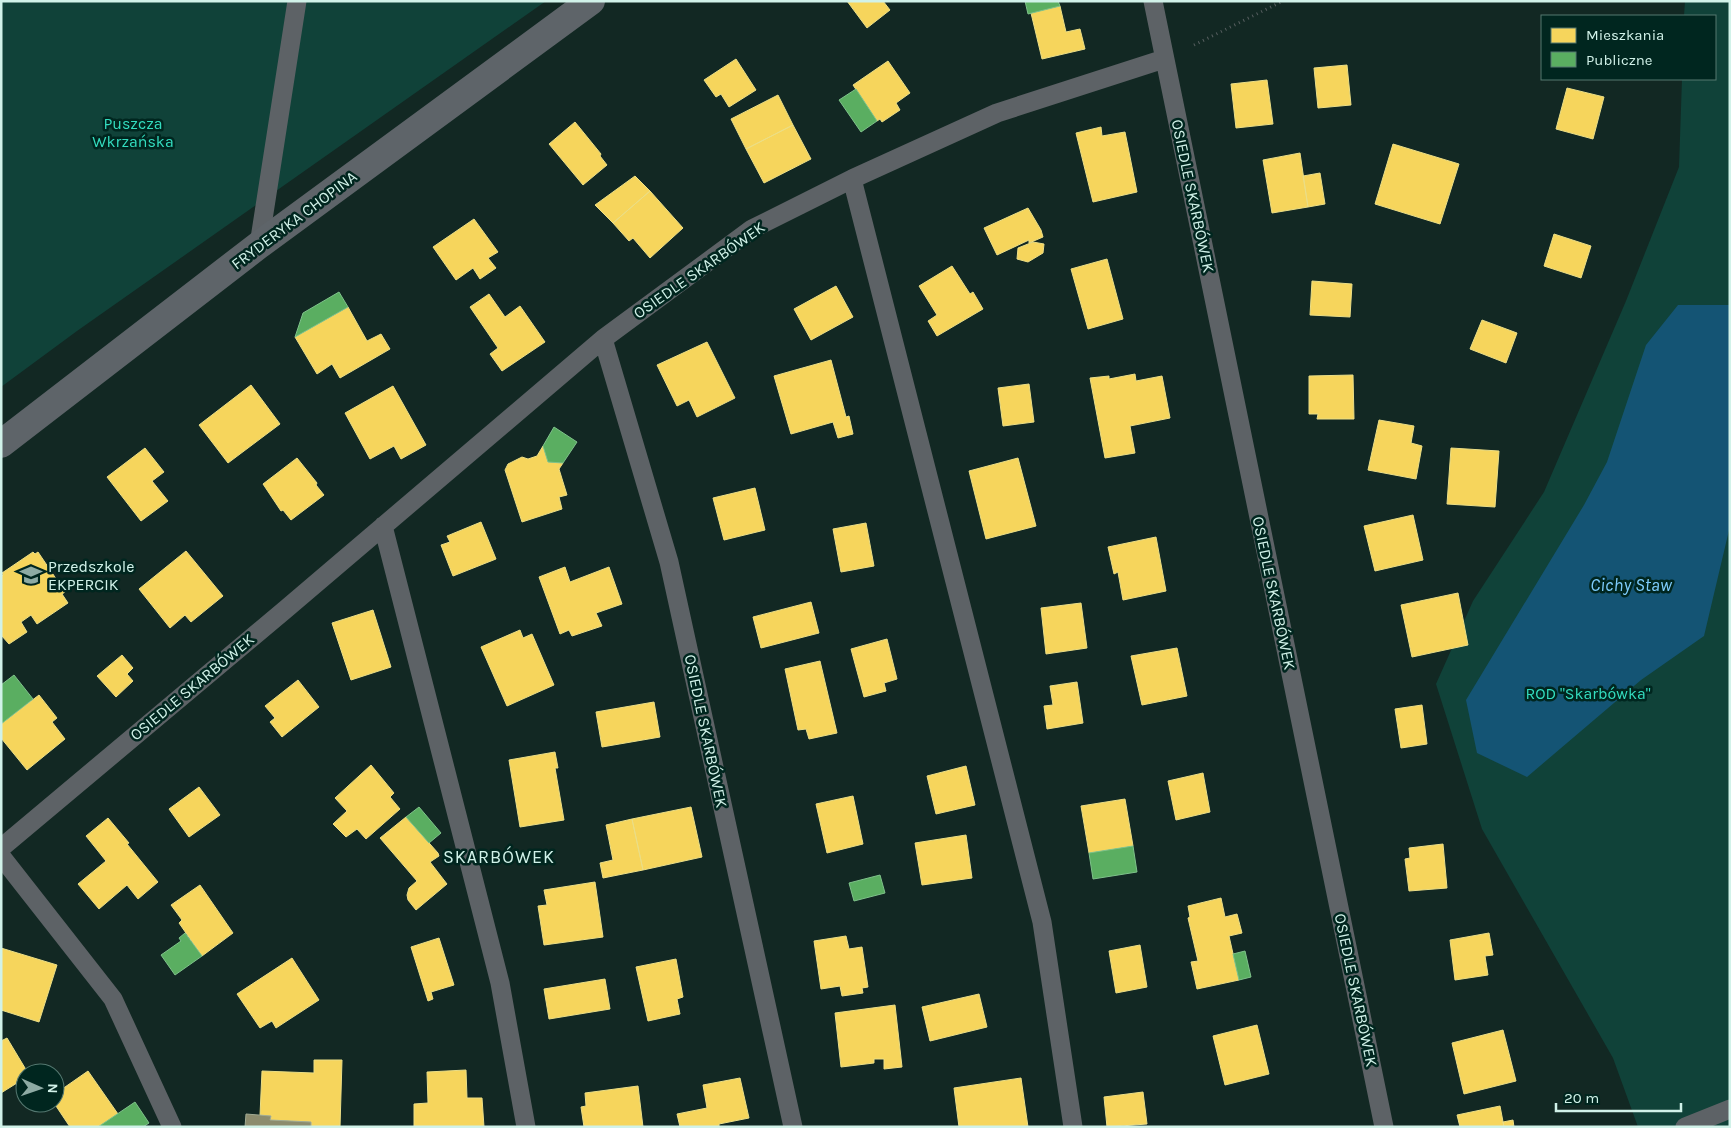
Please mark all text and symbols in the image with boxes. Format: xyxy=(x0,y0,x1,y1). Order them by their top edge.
legend xyxy=(1541,15,1716,80)
text: Mieszkania xyxy=(1586,26,1664,44)
text: Publiczne xyxy=(1586,51,1653,69)
park label: Puszcza Wkrzańska xyxy=(92,114,174,151)
street label: OSIEDLE SKARBÓWEK xyxy=(1167,118,1219,275)
street label: FRYDERYKA CHOPINA xyxy=(228,167,360,273)
street label: OSIEDLE SKARBÓWEK xyxy=(630,217,769,323)
street label: OSIEDLE SKARBÓWEK xyxy=(1248,515,1300,672)
place label: Przedszkole EKPERCIK xyxy=(48,557,134,594)
school or university icon: Przedszkole EKPERCIK xyxy=(18,562,44,588)
water label: Cichy Staw xyxy=(1590,574,1673,596)
street label: OSIEDLE SKARBÓWEK xyxy=(126,629,258,744)
street label: OSIEDLE SKARBÓWEK xyxy=(680,653,732,810)
park label: ROD "Skarbówka" xyxy=(1525,684,1651,703)
district label: SKARBÓWEK xyxy=(443,845,555,868)
street label: OSIEDLE SKARBÓWEK xyxy=(1330,912,1382,1069)
north arrow xyxy=(15,1063,65,1113)
scale bar xyxy=(1556,1080,1681,1112)
text: N xyxy=(44,1083,61,1094)
text: 20 m xyxy=(1564,1089,1599,1107)

